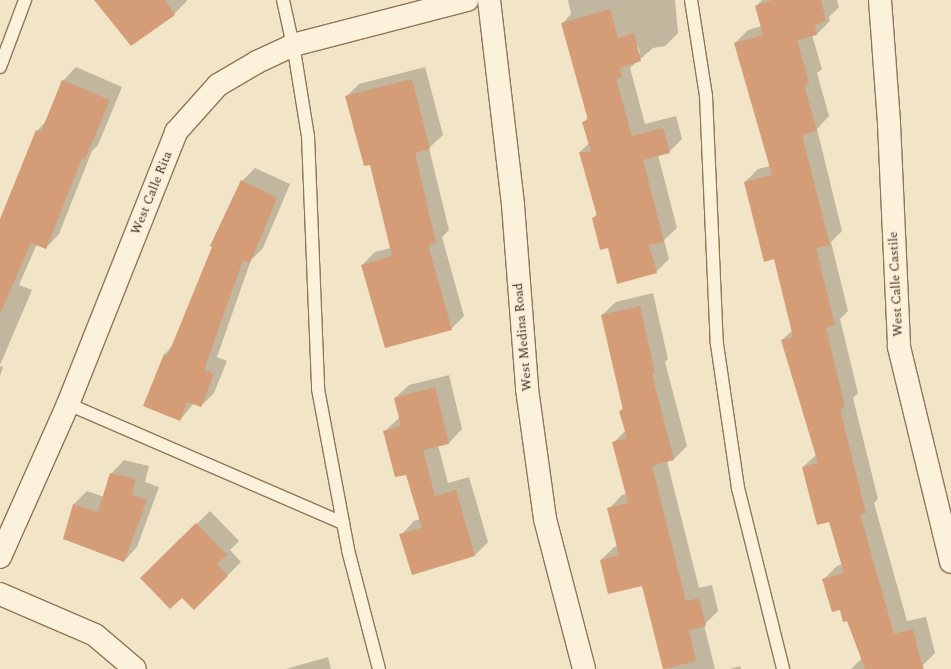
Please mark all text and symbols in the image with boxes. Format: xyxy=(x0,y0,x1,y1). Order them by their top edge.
street label: West Calle Rita xyxy=(128,149,176,237)
street label: West Calle Castile xyxy=(885,231,907,337)
street label: West Medina Road xyxy=(510,282,536,392)

